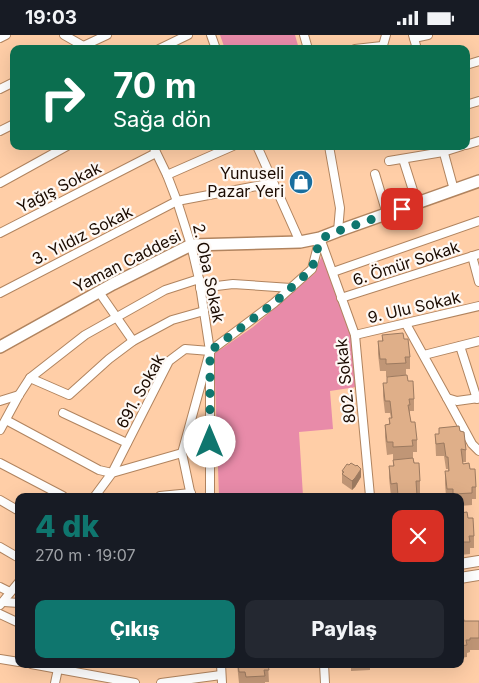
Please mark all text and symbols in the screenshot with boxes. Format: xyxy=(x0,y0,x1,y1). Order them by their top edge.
text: 19:03 xyxy=(25,6,77,29)
text: 70 m xyxy=(113,64,197,106)
icon: right xyxy=(30,65,95,130)
text: Sağa dön xyxy=(113,106,211,132)
street label: Yağış Sokak xyxy=(14,157,105,217)
place label: Yunuseli Pazar Yeri xyxy=(207,163,284,201)
shop icon: Yunuseli Pazar Yeri xyxy=(288,169,314,195)
pin xyxy=(381,188,423,230)
icon: arrive xyxy=(388,195,416,223)
street label: 3. Yıldız Sokak xyxy=(28,201,136,269)
street label: 2. Oba Sokak xyxy=(189,222,229,325)
street label: Yaman Caddesi xyxy=(70,225,184,297)
street label: 6. Ömür Sokak xyxy=(350,236,462,290)
street label: 9. Ulu Sokak xyxy=(366,287,463,327)
street label: 802. Sokak xyxy=(331,337,359,424)
street label: 691. Sokak xyxy=(111,350,169,432)
position arrow xyxy=(183,415,235,467)
text: 4 dk xyxy=(35,508,99,544)
button: close xyxy=(392,510,444,562)
text: 270 m · 19:07 xyxy=(35,545,136,565)
button: Çıkış xyxy=(35,600,235,658)
button: Paylaş xyxy=(245,600,444,658)

